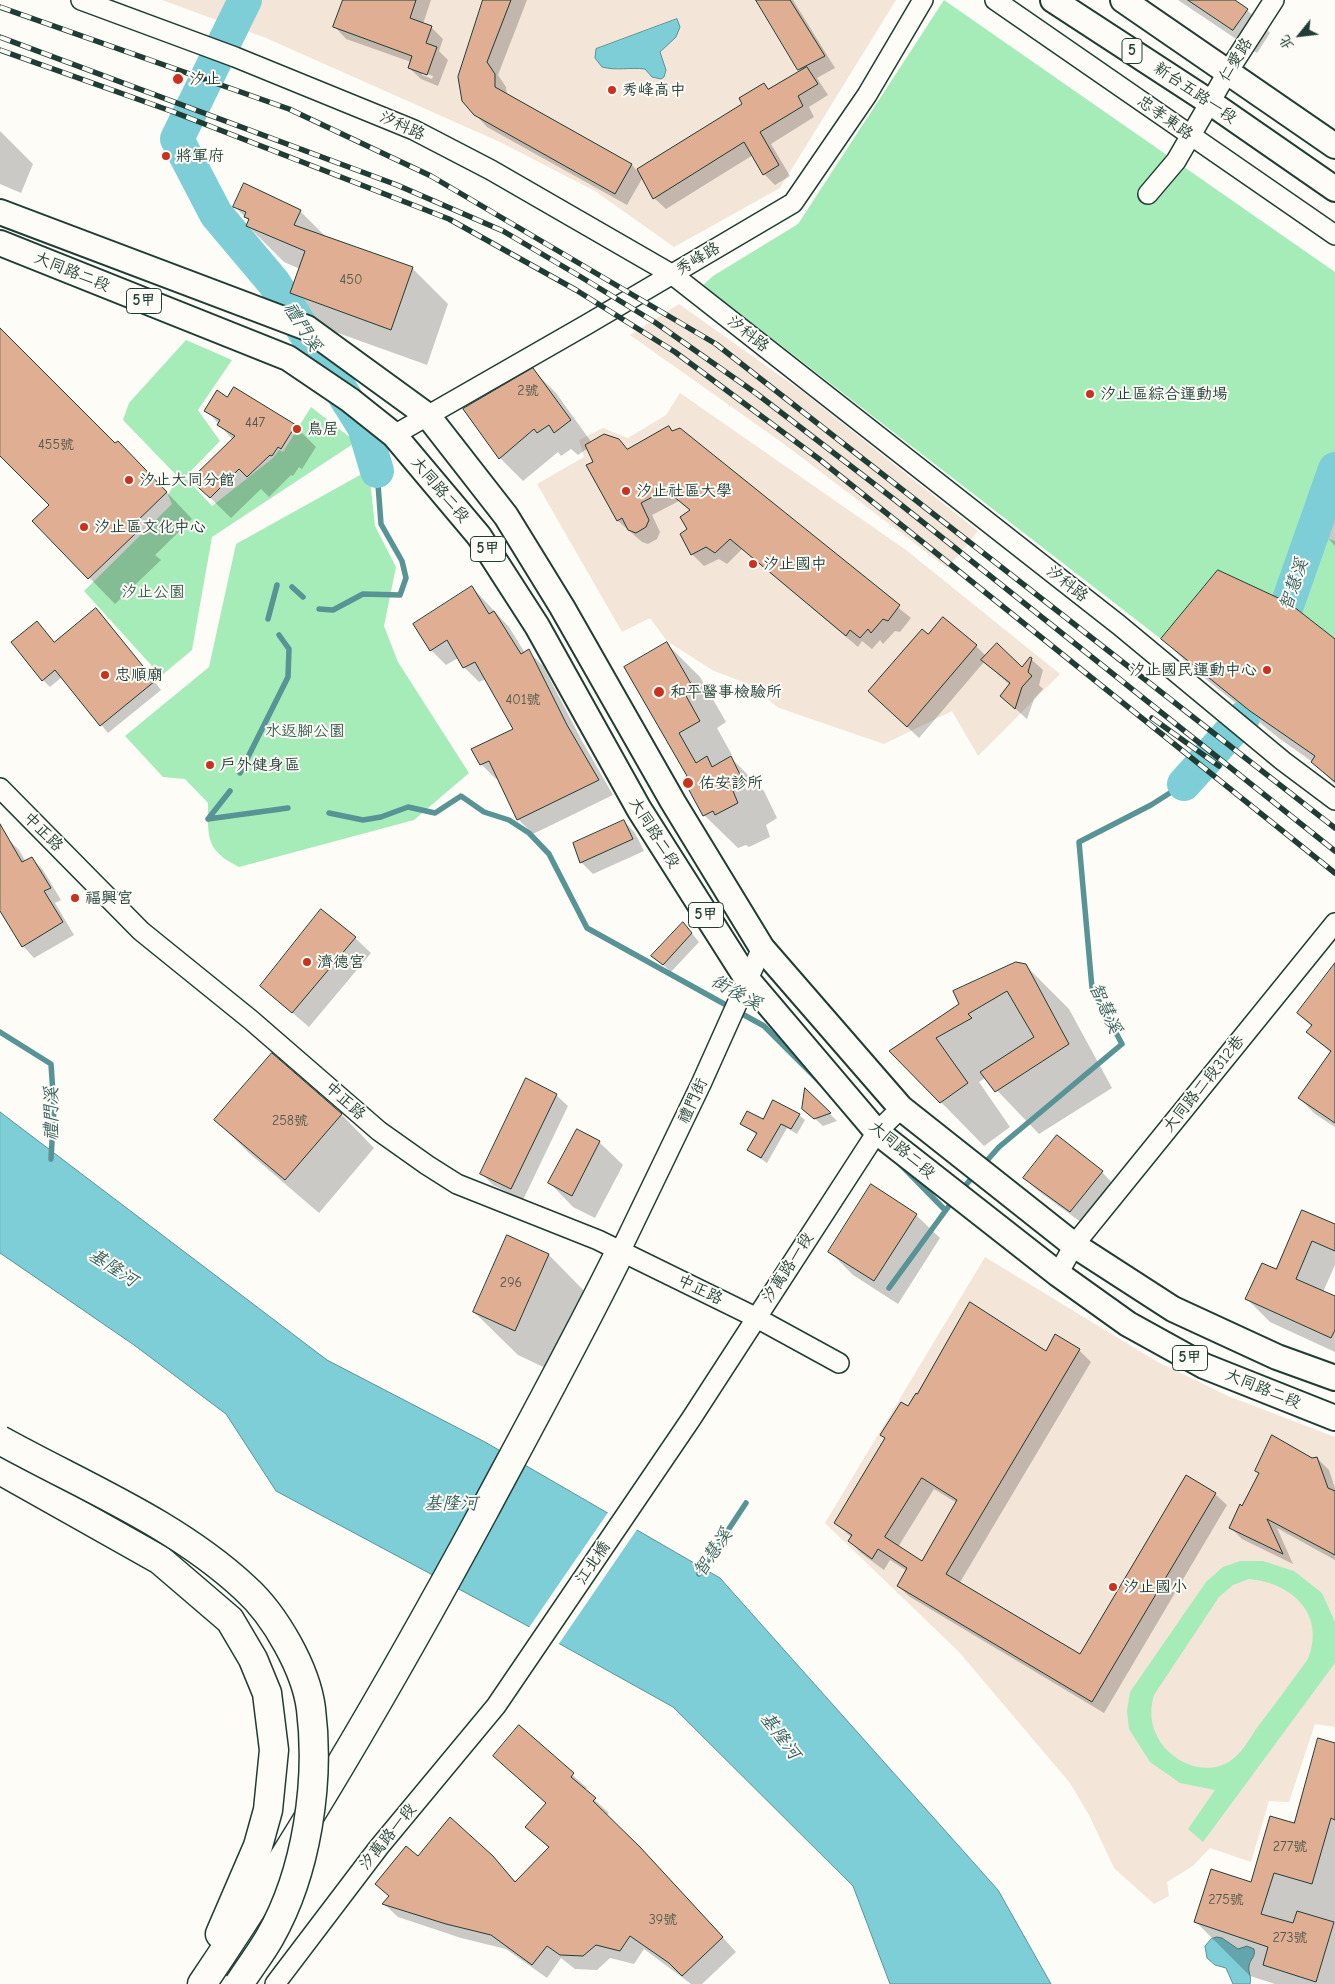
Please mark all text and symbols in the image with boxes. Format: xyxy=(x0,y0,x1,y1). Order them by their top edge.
north arrow xyxy=(1275,10,1325,60)
text: 北 xyxy=(1276,32,1297,53)
street label: 仁愛路 xyxy=(1215,35,1257,85)
road number: 5 xyxy=(1122,38,1142,64)
street label: 新台五路一段 xyxy=(1150,58,1240,128)
place label: 汐止 xyxy=(189,69,221,89)
marker: 汐止 xyxy=(171,72,185,86)
place label: 秀峰高中 xyxy=(622,80,686,100)
marker: 秀峰高中 xyxy=(606,84,618,96)
street label: 忠孝東路 xyxy=(1133,92,1197,144)
street label: 汐科路 xyxy=(376,107,428,145)
place label: 將軍府 xyxy=(176,146,224,166)
marker: 將軍府 xyxy=(160,150,172,162)
street label: 秀峰路 xyxy=(672,238,724,280)
street label: 大同路二段 xyxy=(31,248,113,296)
house number: 450 xyxy=(340,272,362,288)
road number: 5甲 xyxy=(126,288,162,314)
water label: 禮門溪 xyxy=(279,298,325,356)
street label: 汐科路 xyxy=(723,312,773,356)
house number: 2號 xyxy=(517,383,539,399)
place label: 汐止區綜合運動場 xyxy=(1100,384,1228,404)
marker: 汐止區綜合運動場 xyxy=(1084,388,1096,400)
house number: 447 xyxy=(245,415,265,431)
place label: 鳥居 xyxy=(307,419,339,439)
marker: 鳥居 xyxy=(291,423,303,435)
house number: 455號 xyxy=(38,437,74,453)
street label: 大同路二段 xyxy=(407,453,473,527)
place label: 汐止大同分館 xyxy=(139,470,235,490)
marker: 汐止大同分館 xyxy=(123,474,135,486)
place label: 汐止社區大學 xyxy=(636,481,732,501)
marker: 汐止社區大學 xyxy=(620,485,632,497)
place label: 汐止區文化中心 xyxy=(94,517,206,537)
marker: 汐止區文化中心 xyxy=(78,521,90,533)
road number: 5甲 xyxy=(470,536,506,562)
place label: 汐止國中 xyxy=(763,554,827,574)
water label: 智慧溪 xyxy=(1275,556,1313,614)
marker: 汐止國中 xyxy=(747,558,759,570)
street label: 汐科路 xyxy=(1042,562,1092,606)
park label: 汐止公園 xyxy=(121,582,185,602)
place label: 汐止國民運動中心 xyxy=(1129,660,1257,680)
marker: 汐止國民運動中心 xyxy=(1261,664,1273,676)
place label: 忠順廟 xyxy=(115,665,163,685)
marker: 忠順廟 xyxy=(99,669,111,681)
place label: 和平醫事檢驗所 xyxy=(670,682,782,702)
marker: 和平醫事檢驗所 xyxy=(652,685,666,699)
house number: 401號 xyxy=(506,692,540,708)
park label: 水返腳公園 xyxy=(265,721,345,741)
place label: 戶外健身區 xyxy=(220,755,300,775)
marker: 戶外健身區 xyxy=(204,759,216,771)
place label: 佑安診所 xyxy=(699,773,763,793)
marker: 佑安診所 xyxy=(681,776,695,790)
street label: 大同路二段 xyxy=(625,794,683,872)
street label: 中正路 xyxy=(19,808,67,856)
place label: 福興宮 xyxy=(85,888,133,908)
marker: 福興宮 xyxy=(69,892,81,904)
road number: 5甲 xyxy=(688,902,724,928)
place label: 濟德宮 xyxy=(317,952,365,972)
marker: 濟德宮 xyxy=(301,956,313,968)
water label: 街後溪 xyxy=(707,970,765,1016)
water label: 智慧溪 xyxy=(1084,979,1126,1037)
street label: 大同路二段312巷 xyxy=(1159,1032,1249,1136)
street label: 禮門街 xyxy=(674,1075,712,1127)
street label: 中正路 xyxy=(321,1078,369,1124)
water label: 禮門溪 xyxy=(41,1087,63,1141)
house number: 258號 xyxy=(272,1113,308,1129)
street label: 大同路二段 xyxy=(865,1117,939,1183)
street label: 汐萬路一段 xyxy=(758,1229,818,1307)
water label: 基隆河 xyxy=(84,1244,142,1292)
street label: 中正路 xyxy=(674,1271,726,1309)
house number: 296 xyxy=(500,1275,522,1291)
road number: 5甲 xyxy=(1172,1346,1208,1370)
street label: 大同路二段 xyxy=(1222,1365,1304,1413)
water label: 基隆河 xyxy=(424,1493,478,1515)
water label: 智慧溪 xyxy=(689,1525,737,1581)
street label: 江北橋 xyxy=(572,1538,614,1588)
place label: 汐止國小 xyxy=(1123,1577,1187,1597)
marker: 汐止國小 xyxy=(1107,1581,1119,1593)
water label: 基隆河 xyxy=(755,1708,805,1764)
street label: 汐萬路一段 xyxy=(355,1800,421,1874)
house number: 277號 xyxy=(1273,1839,1307,1855)
house number: 275號 xyxy=(1208,1892,1244,1908)
house number: 39號 xyxy=(649,1912,677,1928)
house number: 273號 xyxy=(1273,1930,1307,1946)

